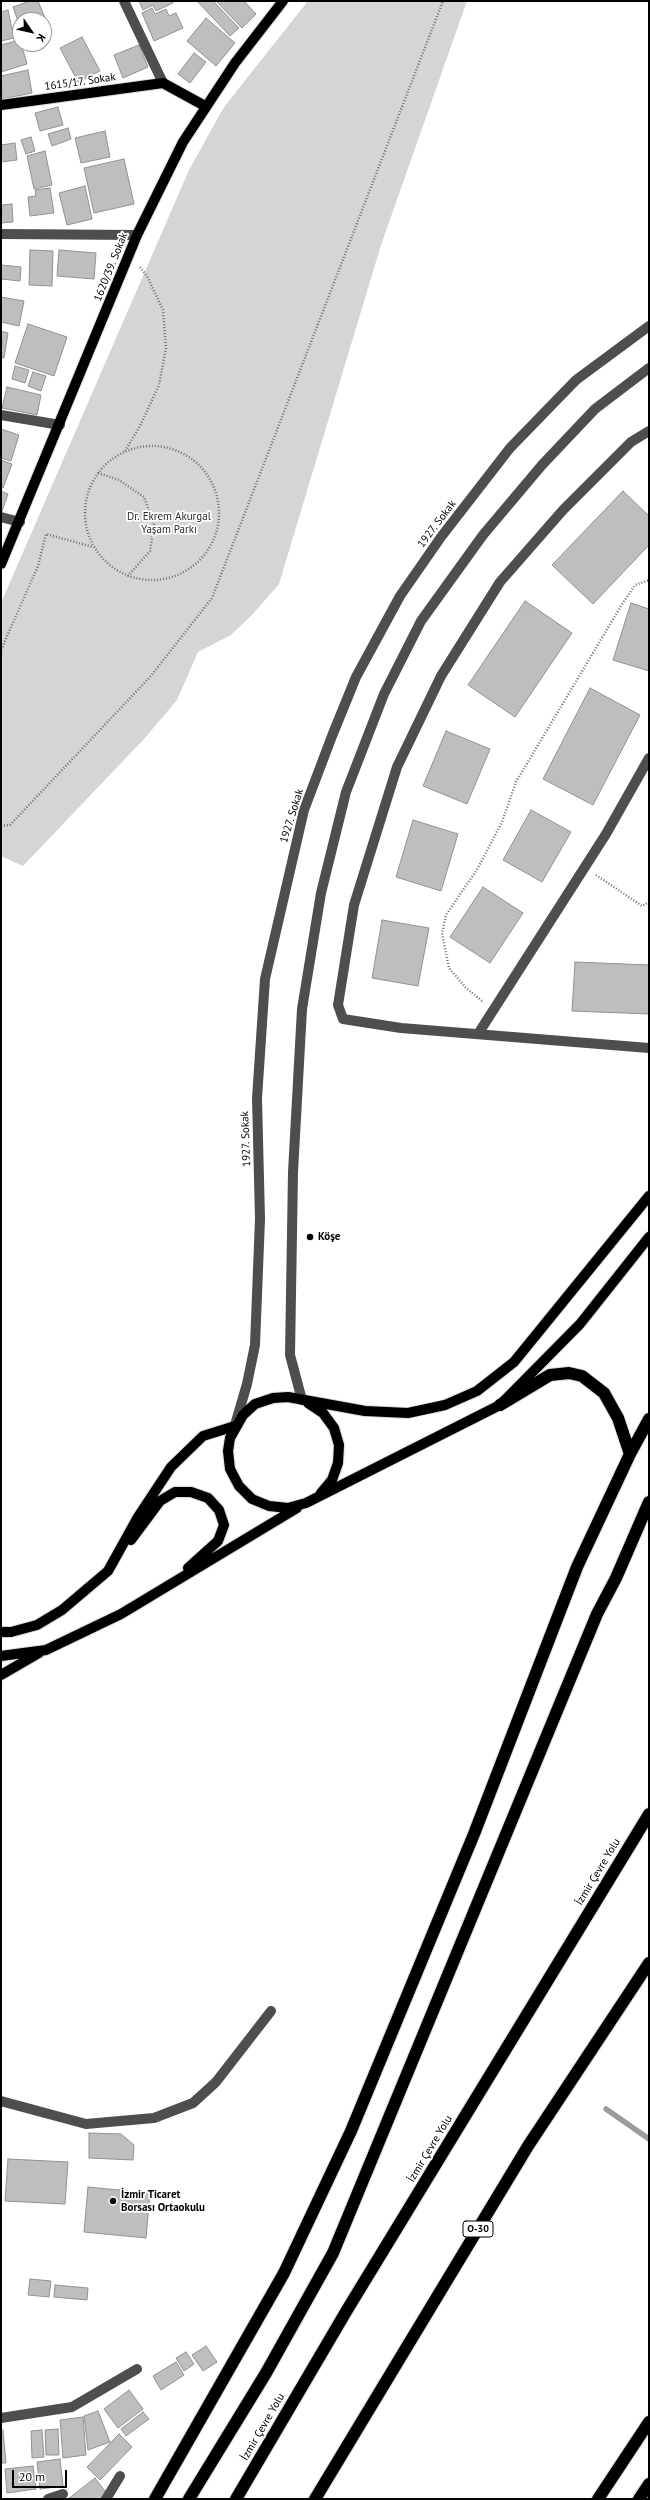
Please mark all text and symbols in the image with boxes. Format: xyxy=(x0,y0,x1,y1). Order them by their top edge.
north arrow xyxy=(12,12,52,52)
text: K xyxy=(33,31,49,45)
street label: 1615/17. Sokak xyxy=(44,70,116,94)
street label: 1620/39. Sokak xyxy=(91,231,131,303)
street label: 1927. Sokak xyxy=(415,498,459,550)
park label: Dr. Ekrem Akurgal Yaşam Parkı xyxy=(127,510,211,536)
street label: 1927. Sokak xyxy=(278,787,306,845)
street label: 1927. Sokak xyxy=(238,1111,254,1167)
place label: Köşe xyxy=(318,1230,340,1244)
marker: Köşe xyxy=(305,1232,315,1242)
street label: İzmir Çevre Yolu xyxy=(573,1836,623,1908)
street label: İzmir Çevre Yolu xyxy=(405,2113,455,2185)
place label: İzmir Ticaret Borsası Ortaokulu xyxy=(121,2188,205,2214)
marker: İzmir Ticaret Borsası Ortaokulu xyxy=(108,2196,118,2206)
road number: O-30 xyxy=(463,2221,493,2237)
street label: İzmir Çevre Yolu xyxy=(238,2391,288,2463)
scale bar xyxy=(14,2462,69,2488)
text: 20 m xyxy=(19,2469,45,2484)

